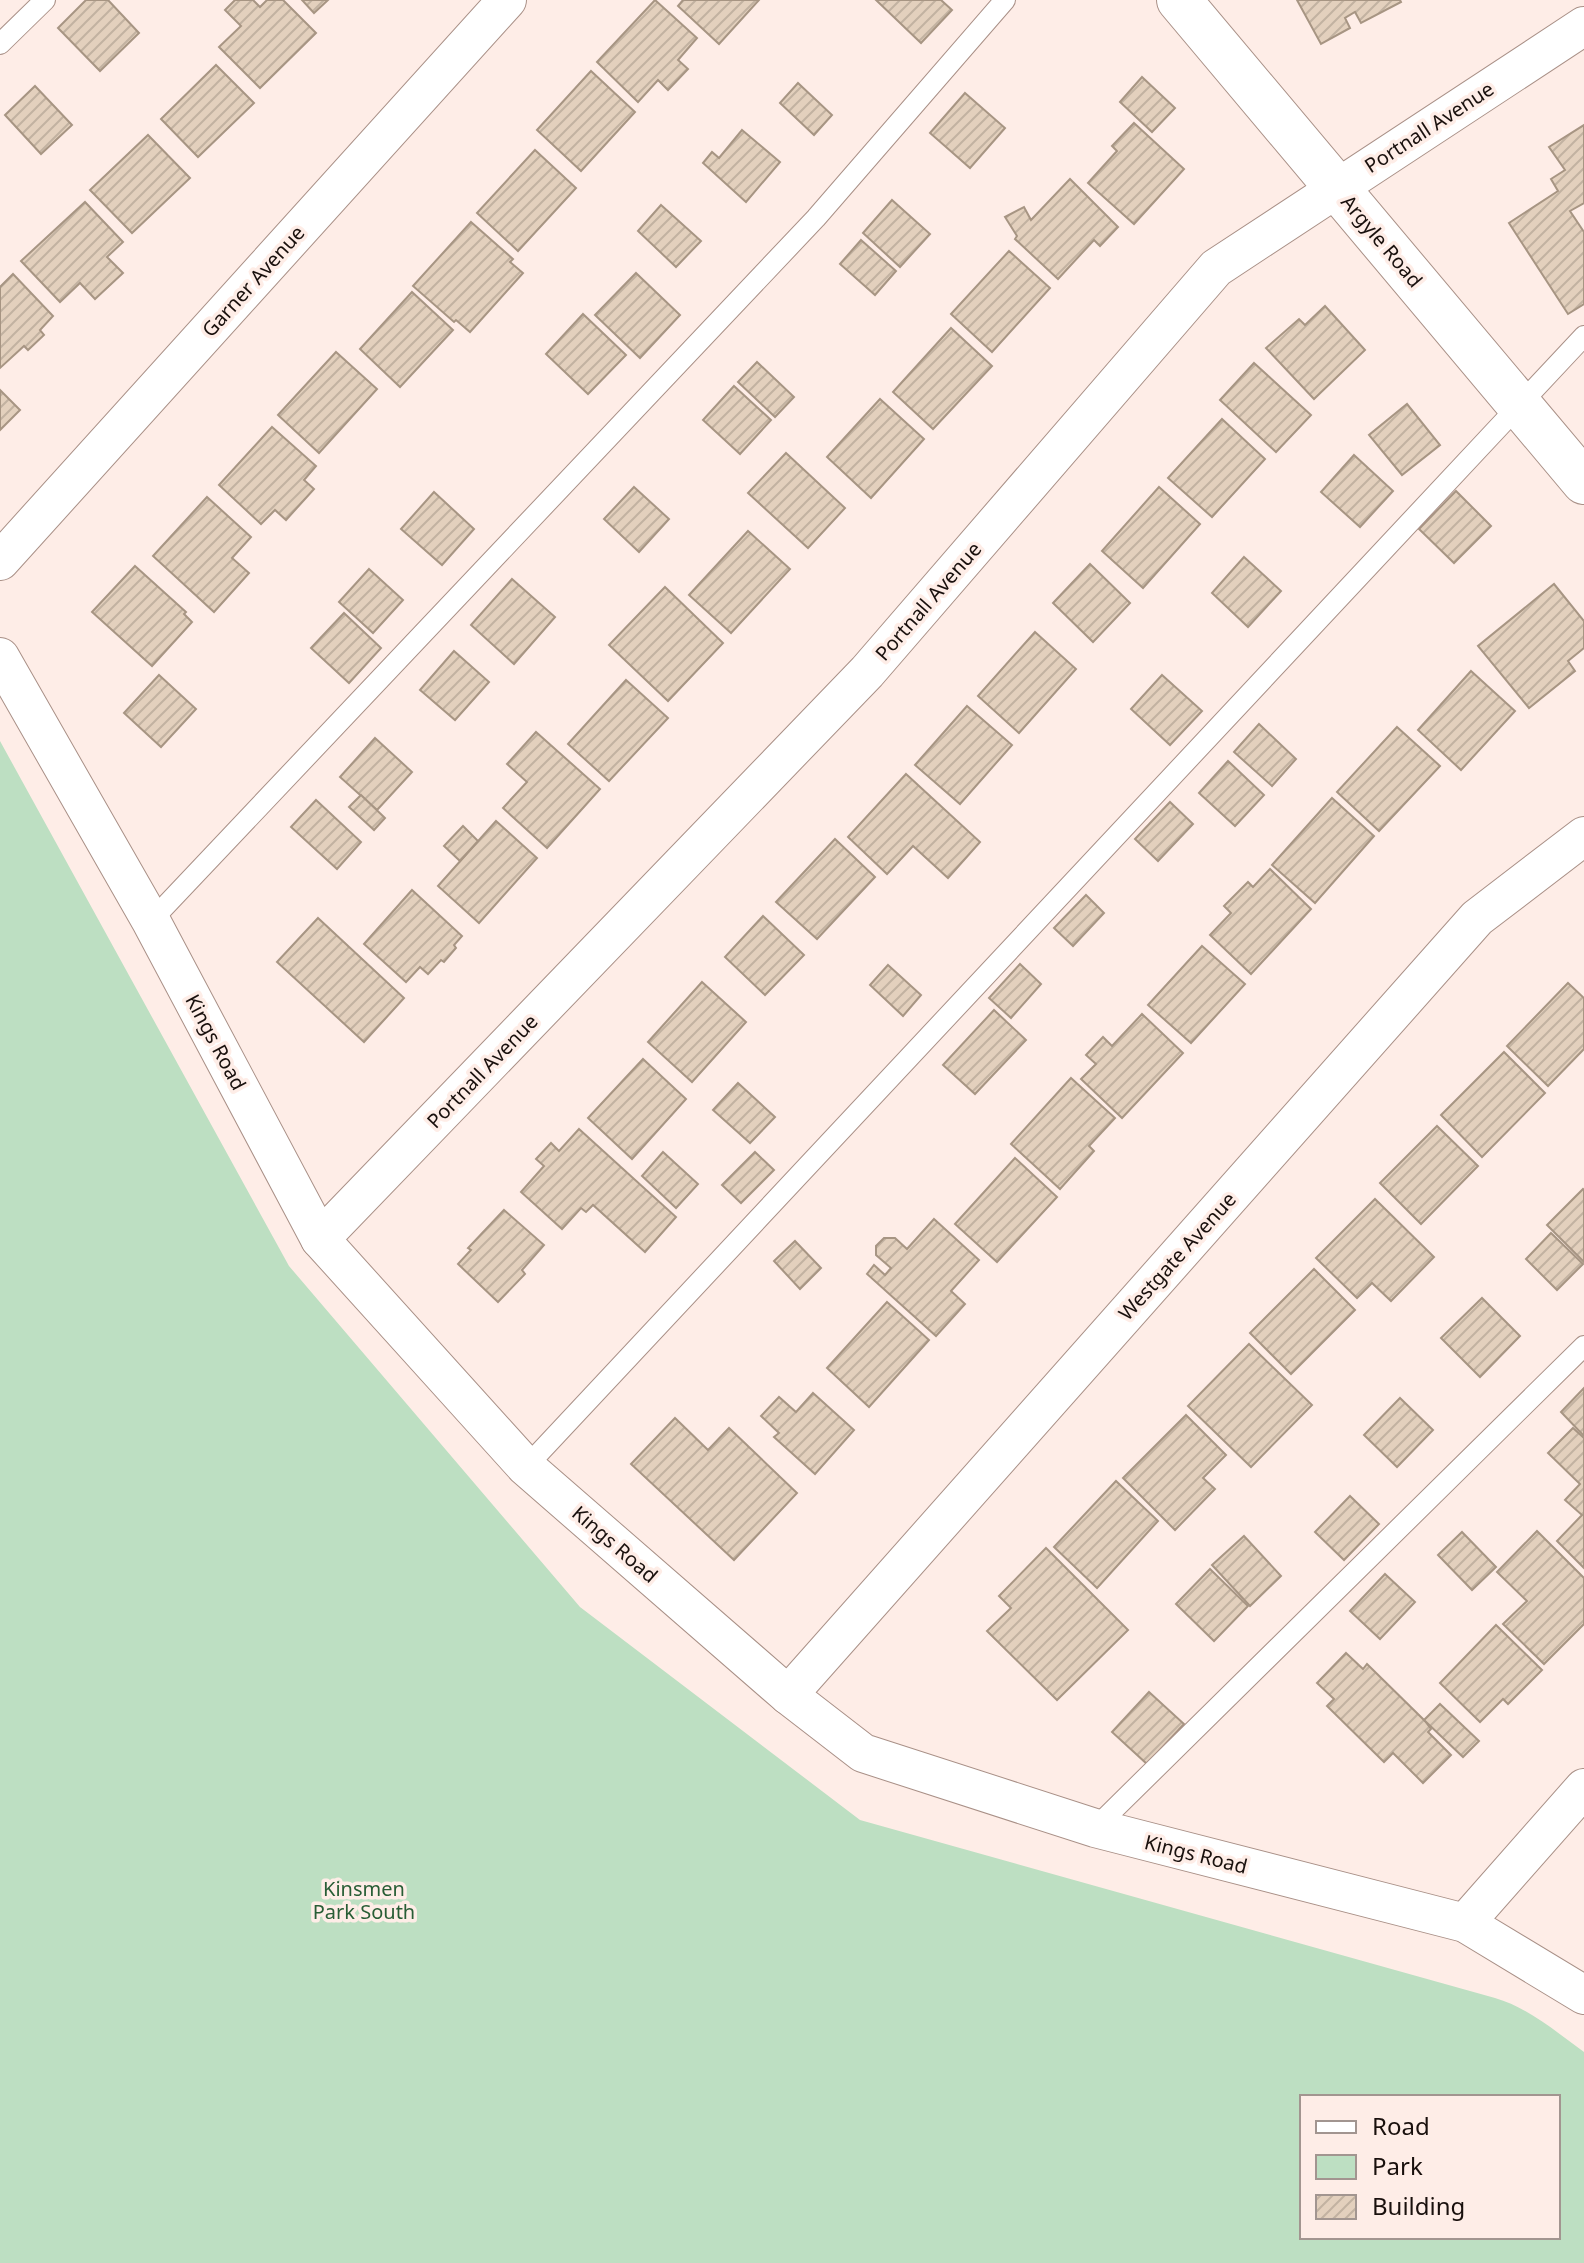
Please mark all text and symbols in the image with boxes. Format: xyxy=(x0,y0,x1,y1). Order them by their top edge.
street label: Portnall Avenue xyxy=(1359,75,1499,179)
street label: Argyle Road xyxy=(1335,189,1429,293)
street label: Garner Avenue xyxy=(196,219,310,343)
street label: Portnall Avenue xyxy=(869,536,987,666)
street label: Kings Road xyxy=(179,989,253,1095)
street label: Portnall Avenue xyxy=(421,1008,543,1134)
street label: Westgate Avenue xyxy=(1112,1186,1242,1326)
street label: Kings Road xyxy=(567,1499,663,1589)
street label: Kings Road xyxy=(1142,1828,1250,1880)
park label: Kinsmen Park South xyxy=(313,1875,415,1925)
legend xyxy=(1300,2095,1560,2239)
text: Road xyxy=(1372,2109,1430,2142)
text: Park xyxy=(1372,2149,1423,2182)
text: Building xyxy=(1372,2189,1465,2222)

